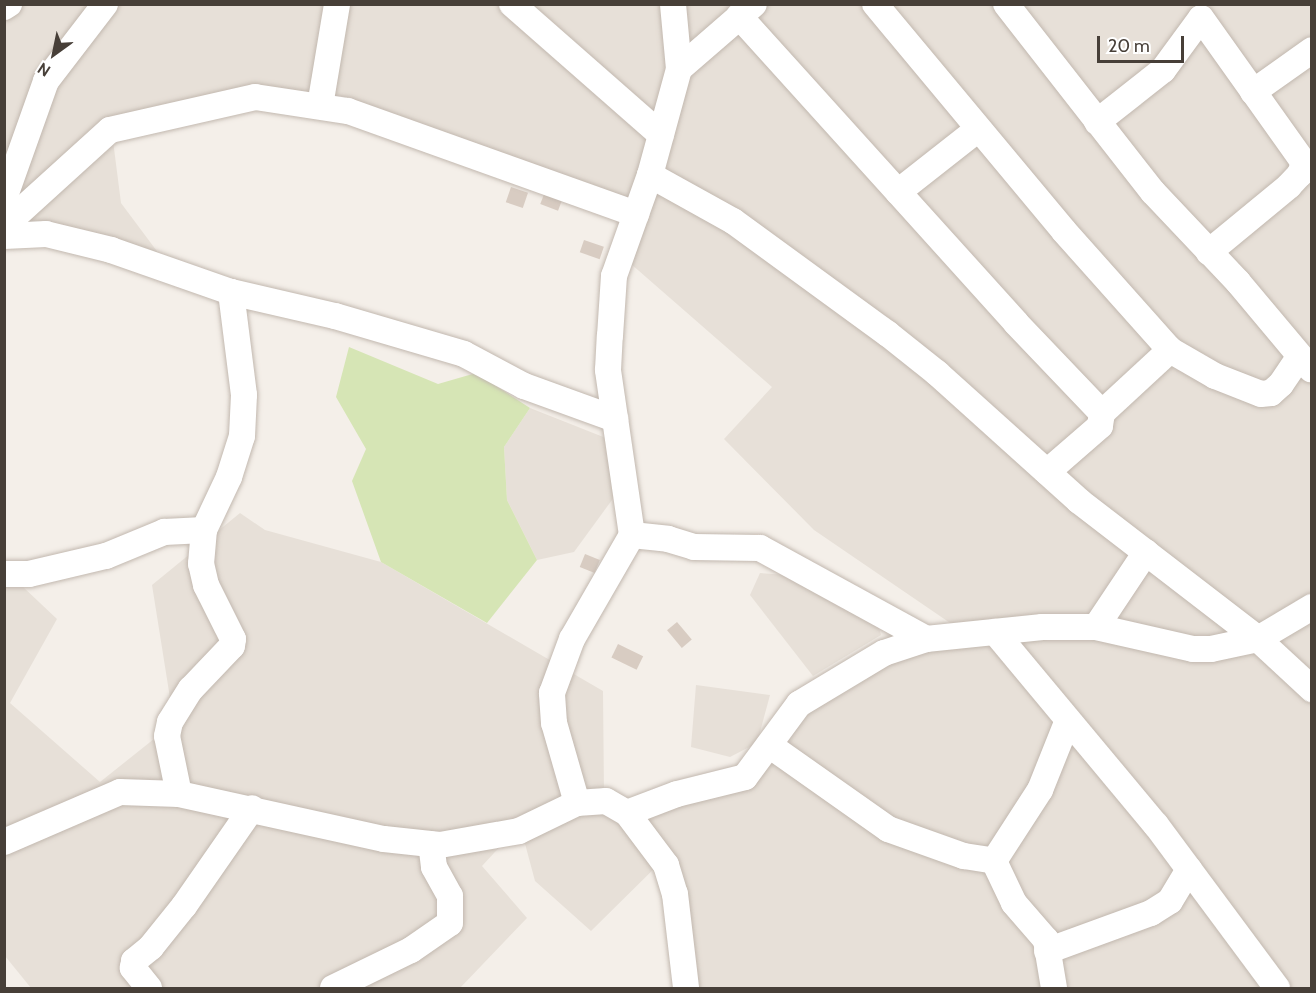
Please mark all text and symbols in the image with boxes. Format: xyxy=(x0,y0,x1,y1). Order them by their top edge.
north arrow xyxy=(24,24,84,84)
scale bar xyxy=(1100,24,1187,62)
text: 20 m xyxy=(1108,35,1150,57)
text: N xyxy=(34,58,54,81)

